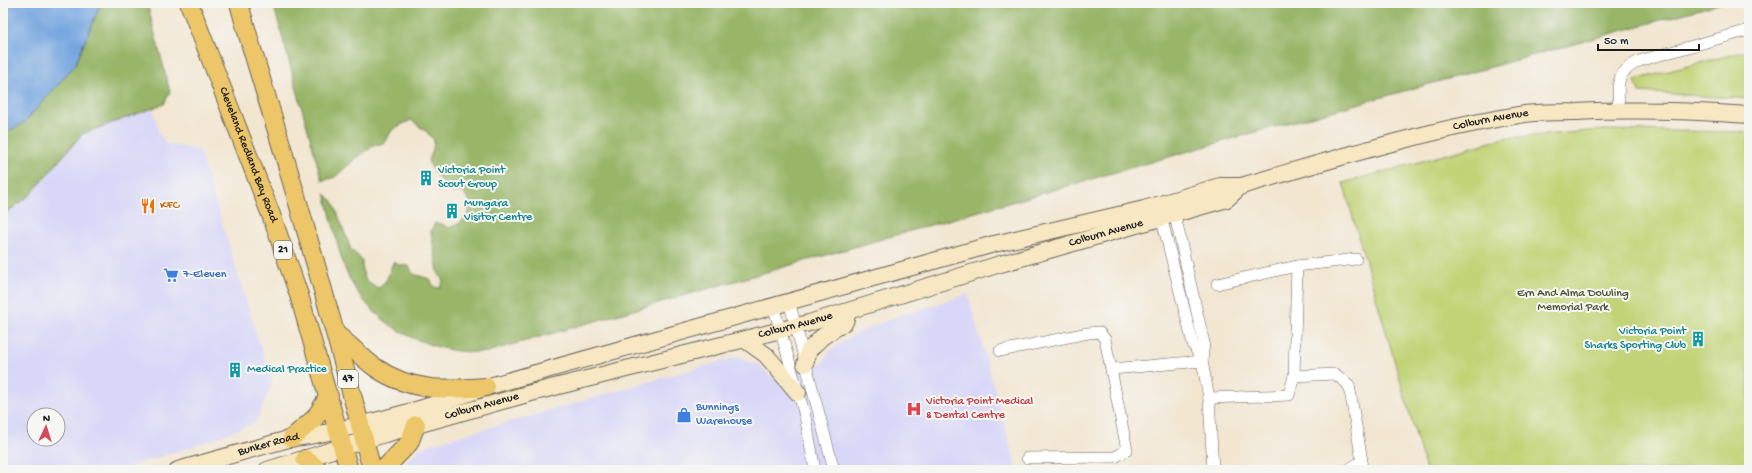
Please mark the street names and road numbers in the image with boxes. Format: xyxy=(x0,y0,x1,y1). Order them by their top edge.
street label: Cleveland Redland Bay Road xyxy=(215,85,281,226)
street label: Colburn Avenue xyxy=(1452,107,1530,135)
street label: Colburn Avenue xyxy=(1068,216,1146,251)
road number: 21 xyxy=(274,241,292,259)
street label: Colburn Avenue xyxy=(757,309,835,342)
road number: 47 xyxy=(338,370,358,388)
street label: Colburn Avenue xyxy=(443,390,521,424)
street label: Bunker Road xyxy=(236,430,300,460)

